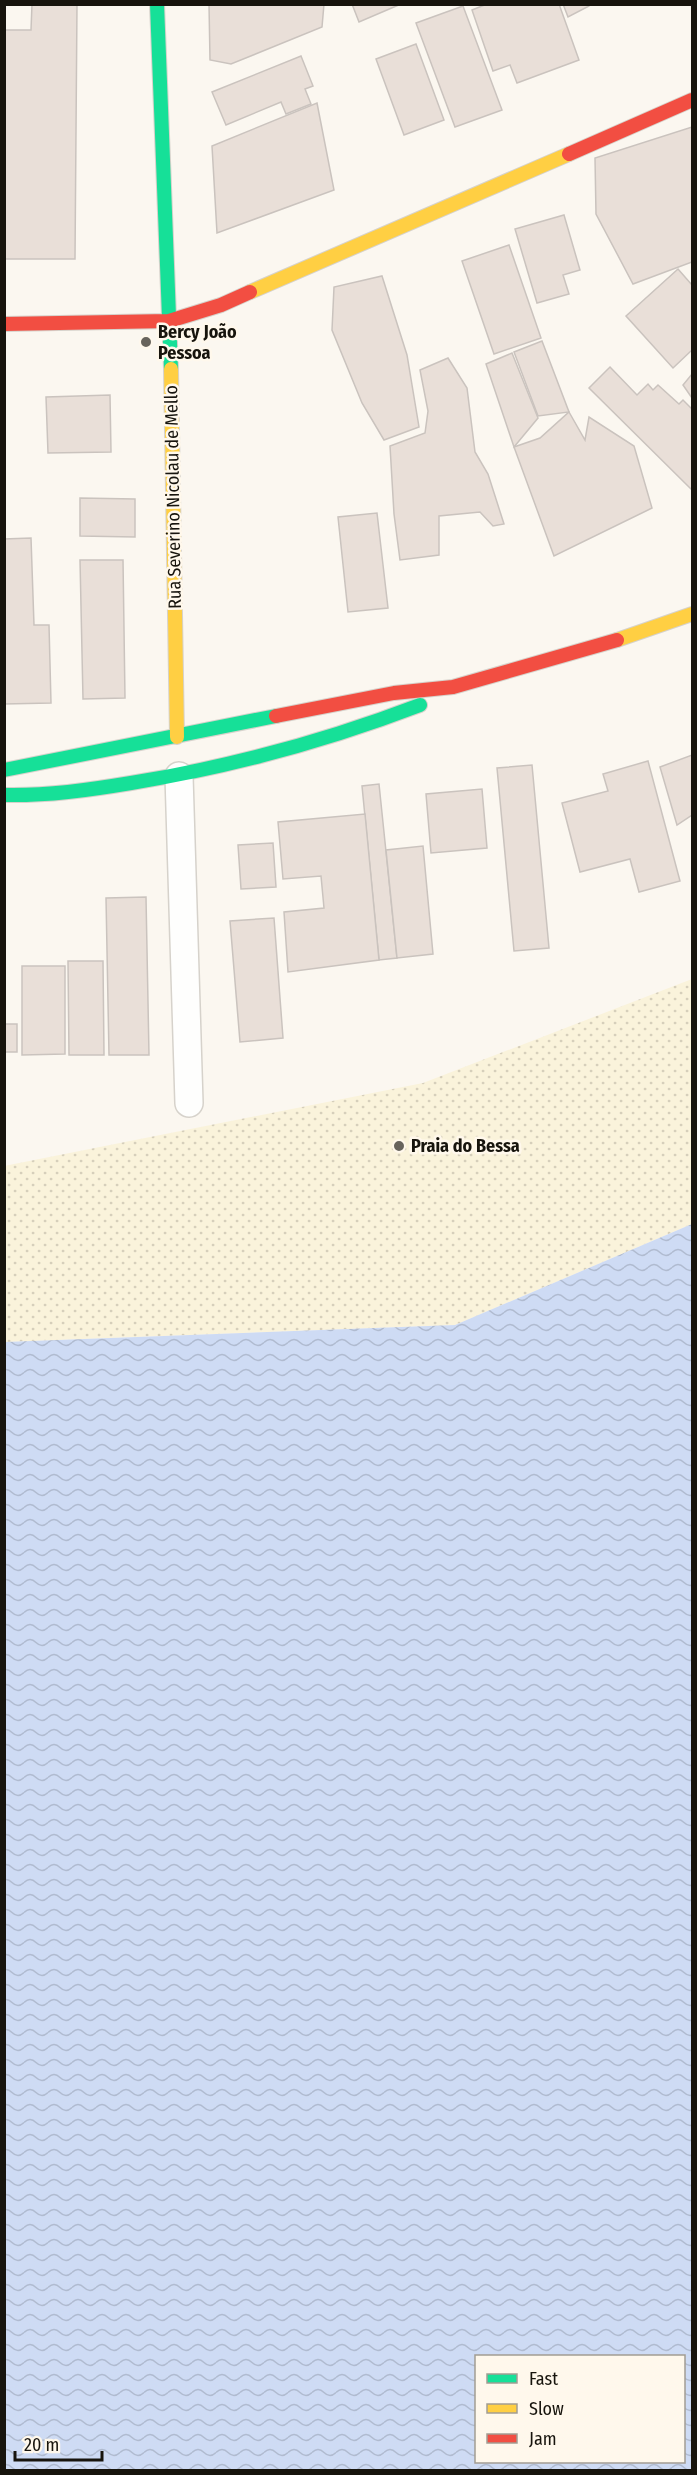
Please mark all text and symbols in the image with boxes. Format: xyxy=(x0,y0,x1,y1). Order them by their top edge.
place label: Bercy João Pessoa xyxy=(158,321,237,364)
marker: Bercy João Pessoa xyxy=(139,335,153,349)
street label: Rua Severino Nicolau de Mello xyxy=(160,385,186,609)
place label: Praia do Bessa xyxy=(411,1135,520,1157)
marker: Praia do Bessa xyxy=(392,1139,406,1153)
legend xyxy=(475,2355,685,2463)
text: Fast xyxy=(529,2368,558,2390)
text: Slow xyxy=(529,2398,564,2420)
scale bar xyxy=(15,2424,102,2462)
text: Jam xyxy=(529,2428,557,2450)
text: 20 m xyxy=(24,2434,59,2456)

